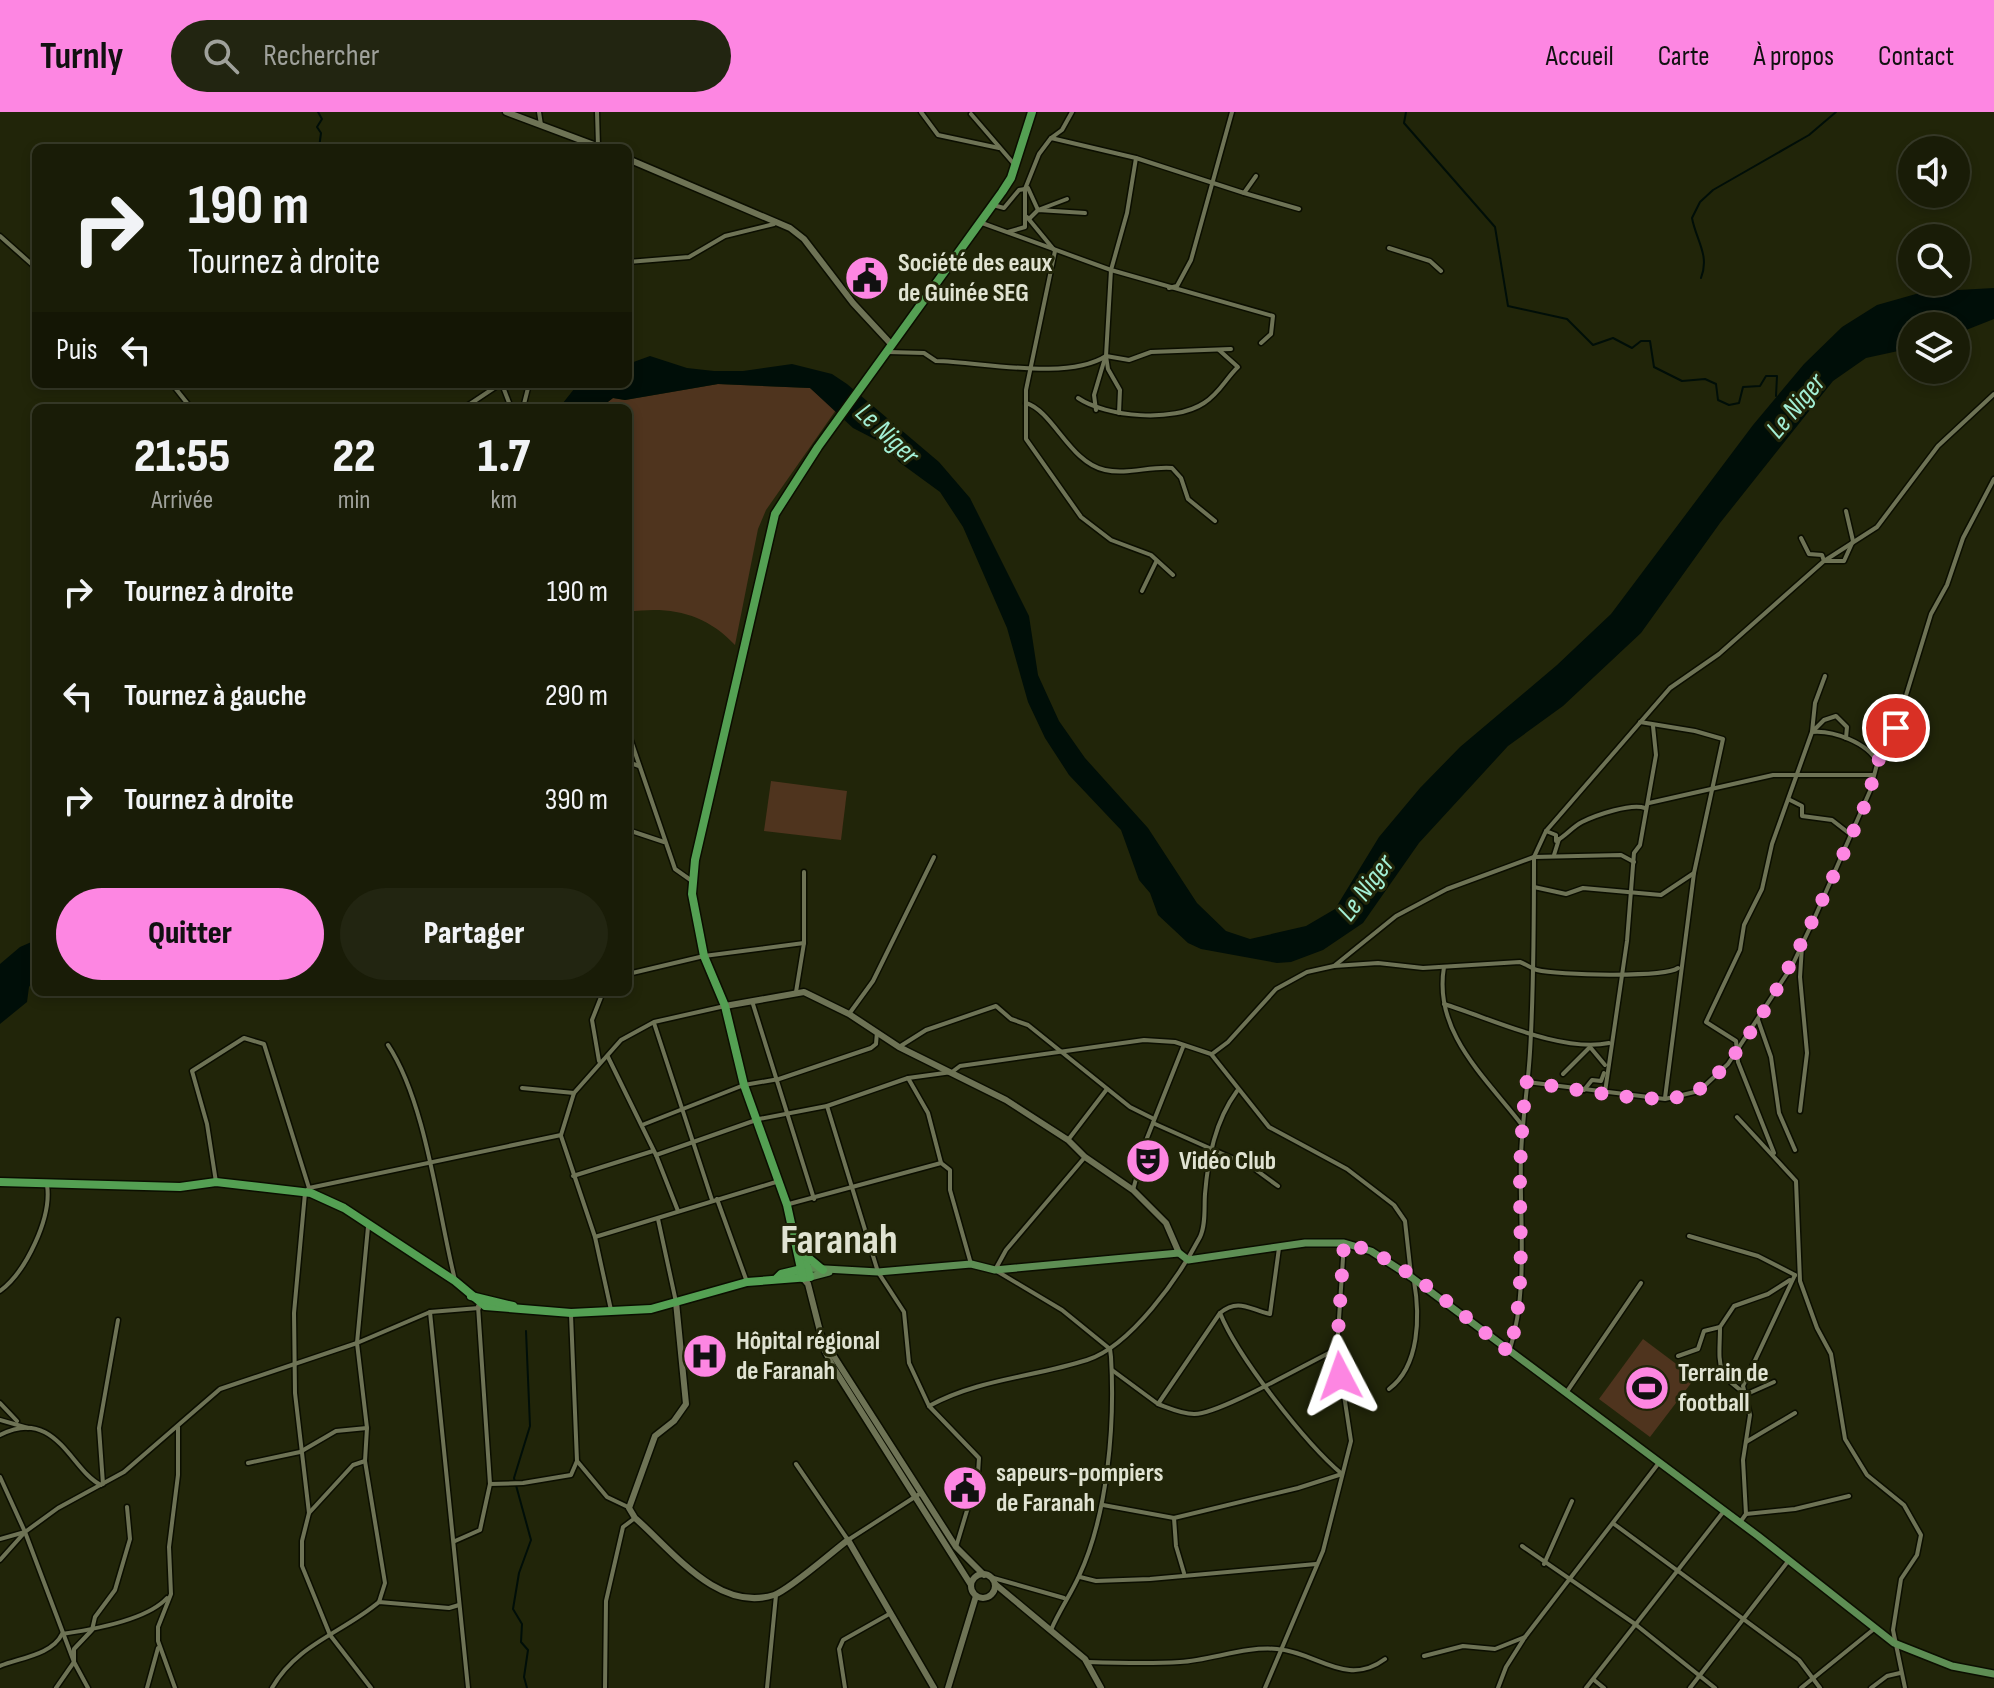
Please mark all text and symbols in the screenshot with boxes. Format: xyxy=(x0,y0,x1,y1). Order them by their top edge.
search box xyxy=(171,20,731,92)
text: Turnly xyxy=(40,34,123,79)
icon: search xyxy=(199,34,243,78)
text: Rechercher xyxy=(263,38,379,74)
text: Accueil xyxy=(1546,40,1614,73)
text: Carte xyxy=(1658,40,1710,73)
text: À propos xyxy=(1754,40,1834,73)
text: Contact xyxy=(1878,40,1954,73)
map controls xyxy=(1898,136,1970,384)
button: sound xyxy=(1898,136,1970,208)
text: 190 m xyxy=(188,173,309,240)
icon: right xyxy=(56,176,160,280)
button: search xyxy=(1898,224,1970,296)
text: Tournez à droite xyxy=(188,241,380,284)
place label: Société des eaux de Guinée SEG xyxy=(898,248,1053,309)
public building icon: Société des eaux de Guinée SEG xyxy=(843,254,891,302)
button: layers xyxy=(1898,312,1970,384)
icon: left xyxy=(114,328,158,372)
text: Puis xyxy=(56,332,98,368)
water label: Le Niger xyxy=(1759,366,1833,445)
water label: Le Niger xyxy=(849,397,926,472)
text: 21:55 xyxy=(134,428,230,485)
text: 22 xyxy=(332,428,376,485)
text: 1.7 xyxy=(478,428,530,485)
text: Arrivée xyxy=(151,485,213,516)
text: min xyxy=(338,485,370,516)
text: km xyxy=(490,485,517,516)
icon: right xyxy=(56,570,100,614)
text: Tournez à droite xyxy=(124,574,294,610)
text: 190 m xyxy=(547,574,608,610)
icon: left xyxy=(56,674,100,718)
text: Tournez à gauche xyxy=(124,678,307,714)
text: 290 m xyxy=(545,678,608,714)
pin xyxy=(1862,694,1930,762)
icon: arrive xyxy=(1874,706,1918,750)
icon: right xyxy=(56,778,100,822)
text: Tournez à droite xyxy=(124,782,294,818)
text: 390 m xyxy=(545,782,608,818)
water label: Le Niger xyxy=(1330,847,1402,928)
button: Quitter xyxy=(56,888,324,980)
button: Partager xyxy=(340,888,608,980)
theatre icon: Vidéo Club xyxy=(1124,1137,1172,1185)
place label: Vidéo Club xyxy=(1179,1146,1276,1177)
district label: Faranah xyxy=(780,1215,898,1266)
place label: Hôpital régional de Faranah xyxy=(736,1326,880,1387)
hospital icon: Hôpital régional de Faranah xyxy=(681,1332,729,1380)
position arrow xyxy=(1298,1334,1382,1418)
place label: Terrain de football xyxy=(1678,1358,1769,1419)
sports icon: Terrain de football xyxy=(1623,1364,1671,1412)
place label: sapeurs-pompiers de Faranah xyxy=(996,1458,1163,1519)
public building icon: sapeurs-pompiers de Faranah xyxy=(941,1464,989,1512)

